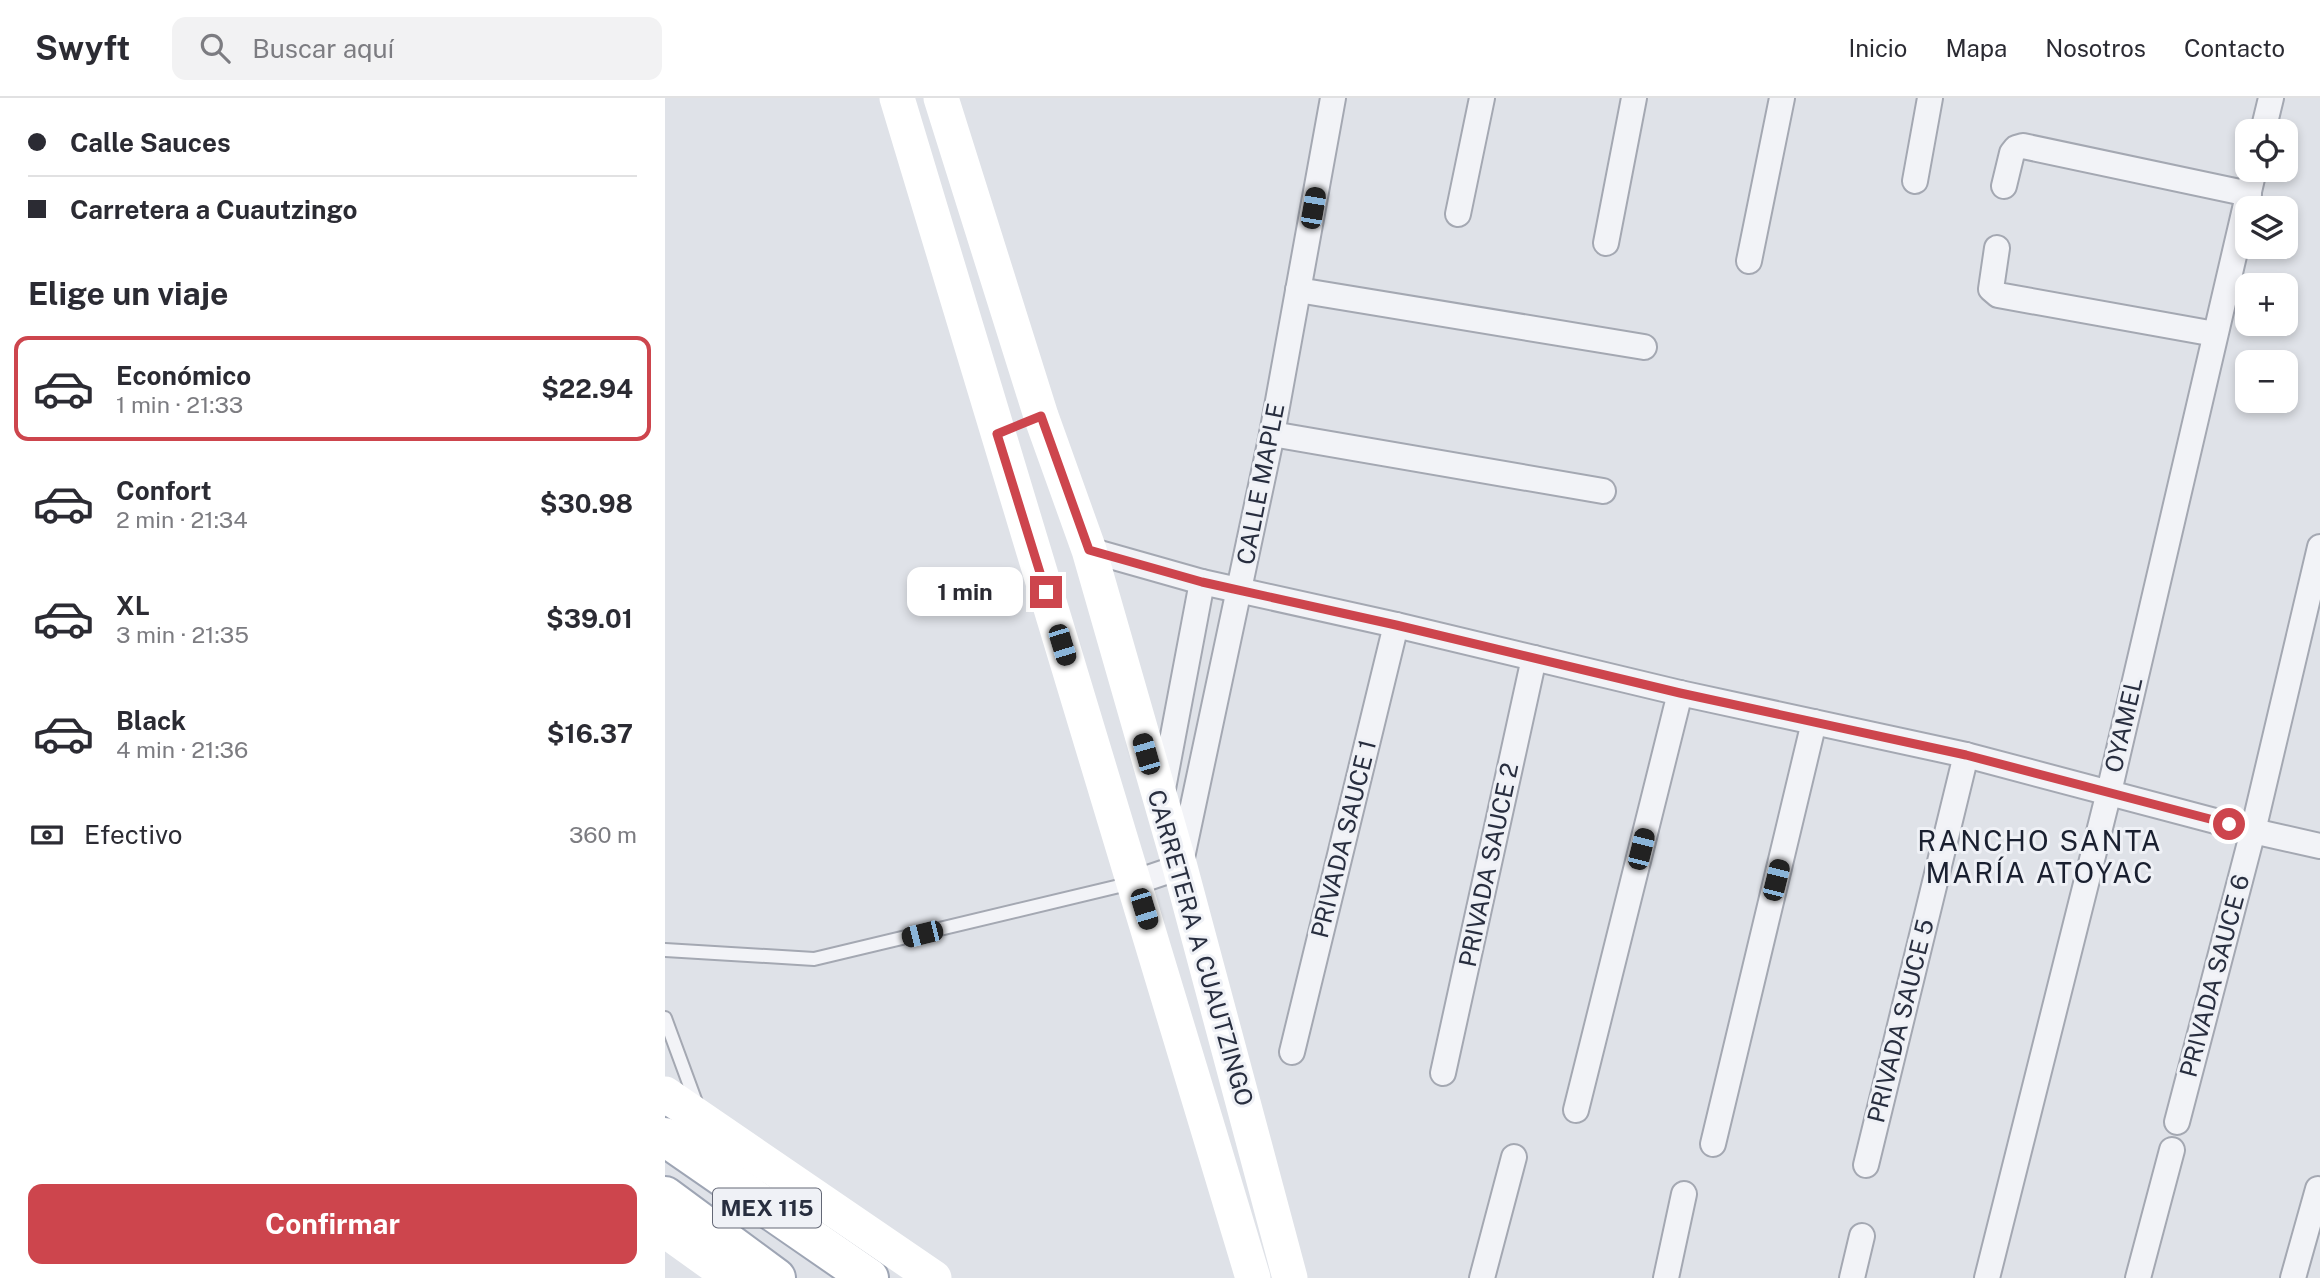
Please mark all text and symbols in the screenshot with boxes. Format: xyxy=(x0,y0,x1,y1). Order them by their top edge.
search box xyxy=(172,17,662,80)
text: Swyft xyxy=(35,29,130,67)
icon: search xyxy=(196,29,234,67)
text: Buscar aquí xyxy=(252,33,394,64)
text: Inicio xyxy=(1848,34,1907,62)
text: Mapa xyxy=(1945,34,2007,62)
text: Nosotros xyxy=(2045,34,2146,62)
text: Contacto xyxy=(2184,34,2285,62)
map controls xyxy=(2235,119,2298,413)
button: locate xyxy=(2235,119,2298,182)
text: Calle Sauces xyxy=(70,127,231,158)
car xyxy=(1300,185,1327,231)
text: Carretera a Cuautzingo xyxy=(70,194,357,225)
button: layers xyxy=(2235,196,2298,259)
button: + xyxy=(2235,273,2298,336)
text: Elige un viaje xyxy=(28,275,228,312)
button: − xyxy=(2235,350,2298,413)
icon: car xyxy=(32,357,95,420)
text: Económico xyxy=(116,360,251,391)
text: $22.94 xyxy=(541,373,633,404)
text: 1 min · 21:33 xyxy=(116,391,243,418)
street label: CALLE MAPLE xyxy=(1231,401,1289,567)
icon: car xyxy=(32,472,95,535)
text: Confort xyxy=(116,475,212,506)
text: $30.98 xyxy=(540,488,633,519)
text: 2 min · 21:34 xyxy=(116,506,248,533)
callout: 1 min xyxy=(906,568,1021,616)
route end xyxy=(1030,576,1062,608)
text: 1 min xyxy=(937,578,993,605)
icon: car xyxy=(32,587,95,650)
text: XL xyxy=(116,590,150,621)
text: $39.01 xyxy=(546,603,633,634)
text: 3 min · 21:35 xyxy=(116,621,249,648)
car xyxy=(1046,622,1079,668)
street label: OYAMEL xyxy=(2098,674,2148,775)
icon: car xyxy=(32,702,95,765)
text: Black xyxy=(116,705,186,736)
text: $16.37 xyxy=(547,718,633,749)
car xyxy=(1131,731,1162,777)
text: 4 min · 21:36 xyxy=(116,736,248,763)
street label: PRIVADA SAUCE 1 xyxy=(1305,737,1381,941)
street label: PRIVADA SAUCE 2 xyxy=(1453,760,1523,969)
street label: CARRETERA A CUAUTZINGO xyxy=(1142,786,1260,1109)
route start xyxy=(2213,808,2245,840)
icon: cash xyxy=(28,816,66,854)
text: Efectivo xyxy=(84,819,182,850)
text: 360 m xyxy=(569,821,637,848)
district label: RANCHO SANTA MARÍA ATOYAC xyxy=(1917,824,2163,889)
car xyxy=(1626,826,1657,872)
car xyxy=(1761,857,1792,903)
street label: PRIVADA SAUCE 6 xyxy=(2174,871,2255,1080)
car xyxy=(1128,886,1161,932)
street label: PRIVADA SAUCE 5 xyxy=(1861,916,1939,1125)
car xyxy=(900,919,945,949)
button: Confirmar xyxy=(28,1184,637,1264)
road number: MEX 115 xyxy=(713,1189,821,1228)

